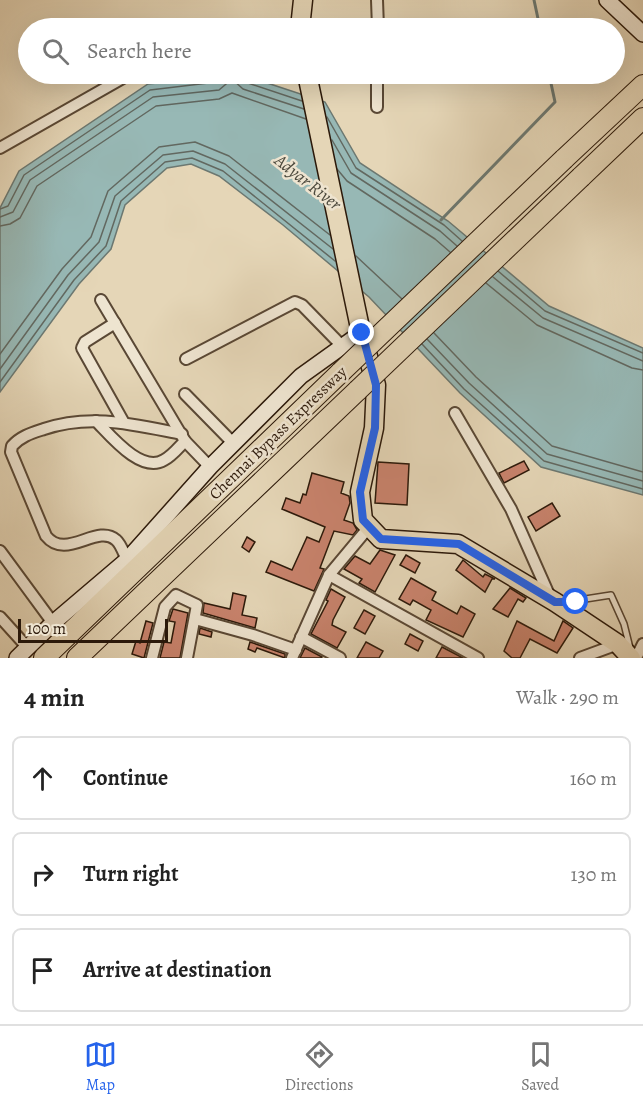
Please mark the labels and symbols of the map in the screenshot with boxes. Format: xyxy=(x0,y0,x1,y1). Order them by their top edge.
water label: Adyar River xyxy=(269,148,347,216)
route end xyxy=(348,319,374,345)
street label: Chennai Bypass Expressway xyxy=(204,361,352,505)
route start xyxy=(562,588,588,614)
scale bar xyxy=(18,616,168,644)

